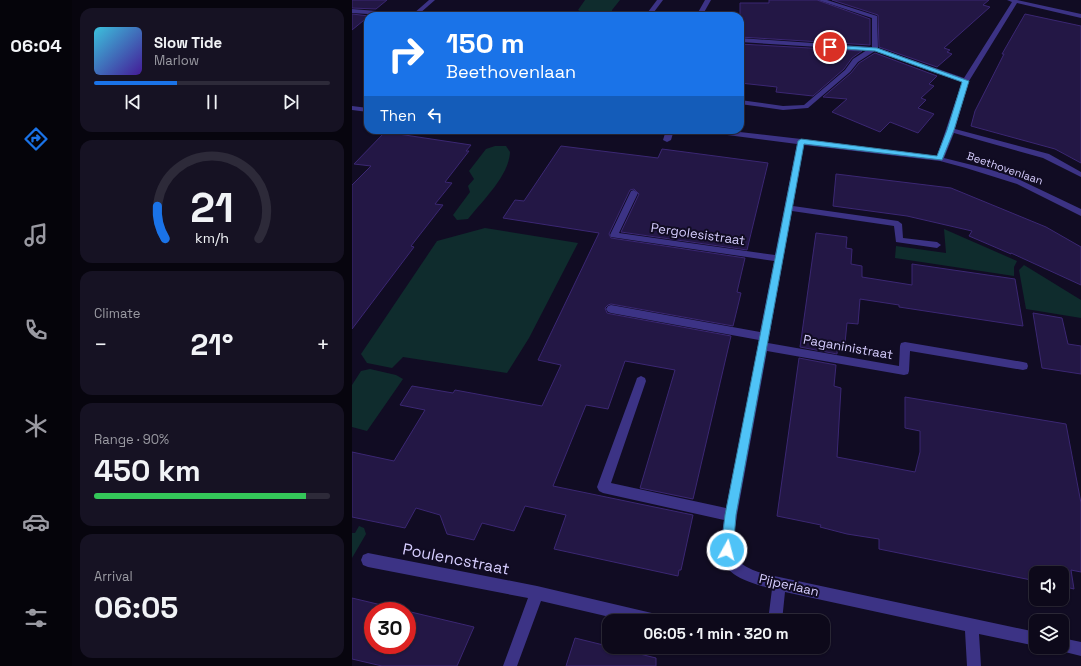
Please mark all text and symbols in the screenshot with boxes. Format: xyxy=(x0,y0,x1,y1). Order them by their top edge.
text: 150 m xyxy=(446,25,525,61)
icon: right xyxy=(380,28,432,80)
pin xyxy=(813,30,847,64)
text: Slow Tide xyxy=(154,33,222,52)
text: 06:04 xyxy=(10,34,62,57)
icon: arrive xyxy=(819,36,841,58)
text: Marlow xyxy=(154,52,199,69)
text: Beethovenlaan xyxy=(446,60,576,83)
icon: previous xyxy=(122,91,144,113)
icon: pause xyxy=(201,91,223,113)
icon: next xyxy=(280,91,302,113)
icon: left xyxy=(424,104,446,126)
text: Then xyxy=(380,106,416,125)
icon: directions xyxy=(22,125,50,153)
street label: Beethovenlaan xyxy=(965,148,1045,188)
text: 21 xyxy=(190,181,234,234)
street label: Pergolesistraat xyxy=(650,219,746,249)
icon: music xyxy=(22,221,50,249)
text: km/h xyxy=(195,229,229,247)
text: Climate xyxy=(94,305,140,322)
icon: phone xyxy=(22,316,50,344)
text: 21° xyxy=(190,325,234,364)
text: − xyxy=(94,330,108,358)
text: + xyxy=(316,330,330,358)
street label: Paganinistraat xyxy=(802,331,894,363)
icon: climate xyxy=(22,412,50,440)
text: Range · 90% xyxy=(94,431,169,448)
text: 450 km xyxy=(94,451,201,490)
icon: car xyxy=(22,508,50,536)
position arrow xyxy=(706,529,748,571)
street label: Poulencstraat xyxy=(401,538,511,580)
map controls xyxy=(1029,566,1069,654)
button: sound xyxy=(1029,566,1069,606)
text: Arrival xyxy=(94,568,133,585)
street label: Pijperlaan xyxy=(757,570,821,600)
text: 06:05 xyxy=(94,588,178,627)
speed limit sign: 30 xyxy=(364,602,416,654)
icon: filters xyxy=(22,604,50,632)
button: layers xyxy=(1029,614,1069,654)
text: 06:05 · 1 min · 320 m xyxy=(644,624,788,643)

